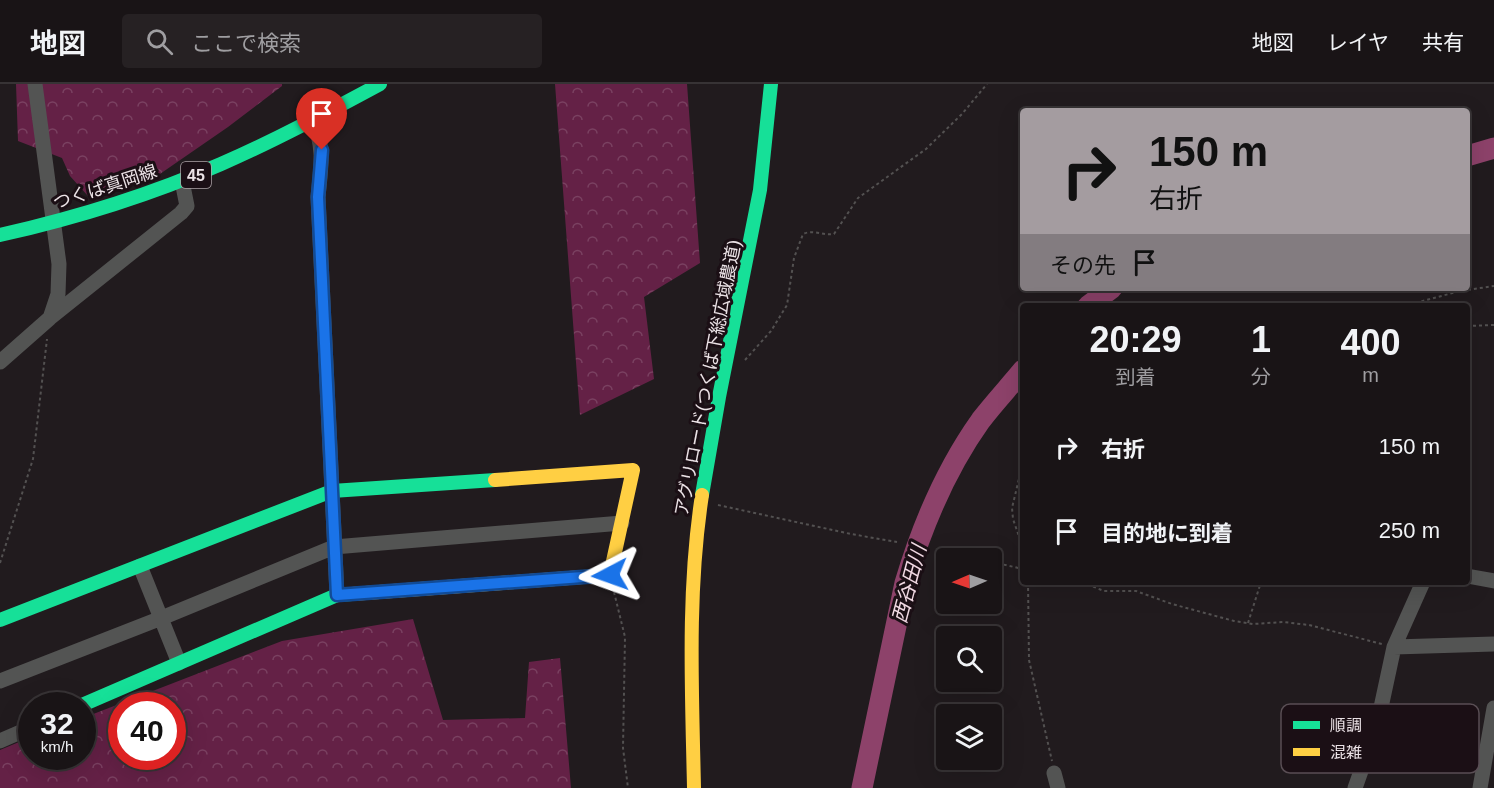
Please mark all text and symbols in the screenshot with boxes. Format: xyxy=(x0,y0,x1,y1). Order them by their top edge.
search box xyxy=(122,14,542,68)
icon: search xyxy=(143,25,176,58)
text: 地図 xyxy=(30,28,86,59)
text: ここで検索 xyxy=(191,31,301,56)
text: 地図 xyxy=(1252,31,1294,54)
text: レイヤ xyxy=(1327,31,1389,54)
text: 共有 xyxy=(1422,31,1464,54)
pin xyxy=(296,88,347,150)
icon: arrive xyxy=(305,97,338,130)
text: 150 m xyxy=(1149,128,1268,175)
icon: right xyxy=(1050,132,1128,210)
street label: つくば真岡線 xyxy=(51,161,159,213)
road number: 45 xyxy=(181,162,211,188)
text: 右折 xyxy=(1149,184,1203,214)
street label: アグリロード(つくば下総広域農道) xyxy=(671,238,745,518)
icon: arrive xyxy=(1128,246,1161,279)
text: その先 xyxy=(1050,253,1116,278)
text: 20:29 xyxy=(1089,319,1182,360)
text: 1 xyxy=(1251,319,1271,360)
text: 400 xyxy=(1340,322,1401,363)
text: m xyxy=(1362,364,1379,386)
text: 到着 xyxy=(1115,366,1155,388)
text: 分 xyxy=(1251,366,1271,388)
icon: right xyxy=(1050,431,1083,464)
text: 150 m xyxy=(1379,434,1440,459)
text: 右折 xyxy=(1101,437,1145,462)
icon: arrive xyxy=(1050,515,1083,548)
text: 250 m xyxy=(1379,518,1440,543)
text: 目的地に到着 xyxy=(1101,521,1233,546)
water label: 西谷田川 xyxy=(888,541,930,625)
position arrow xyxy=(578,543,642,607)
north arrow xyxy=(936,548,1002,614)
map controls xyxy=(936,548,1002,770)
button: search xyxy=(936,626,1002,692)
speed limit sign: 40 xyxy=(108,692,186,770)
button: layers xyxy=(936,704,1002,770)
legend xyxy=(1281,704,1479,773)
text: 32 xyxy=(40,707,74,740)
text: 順調 xyxy=(1330,717,1362,734)
text: km/h xyxy=(41,738,73,755)
text: 混雑 xyxy=(1330,744,1362,761)

